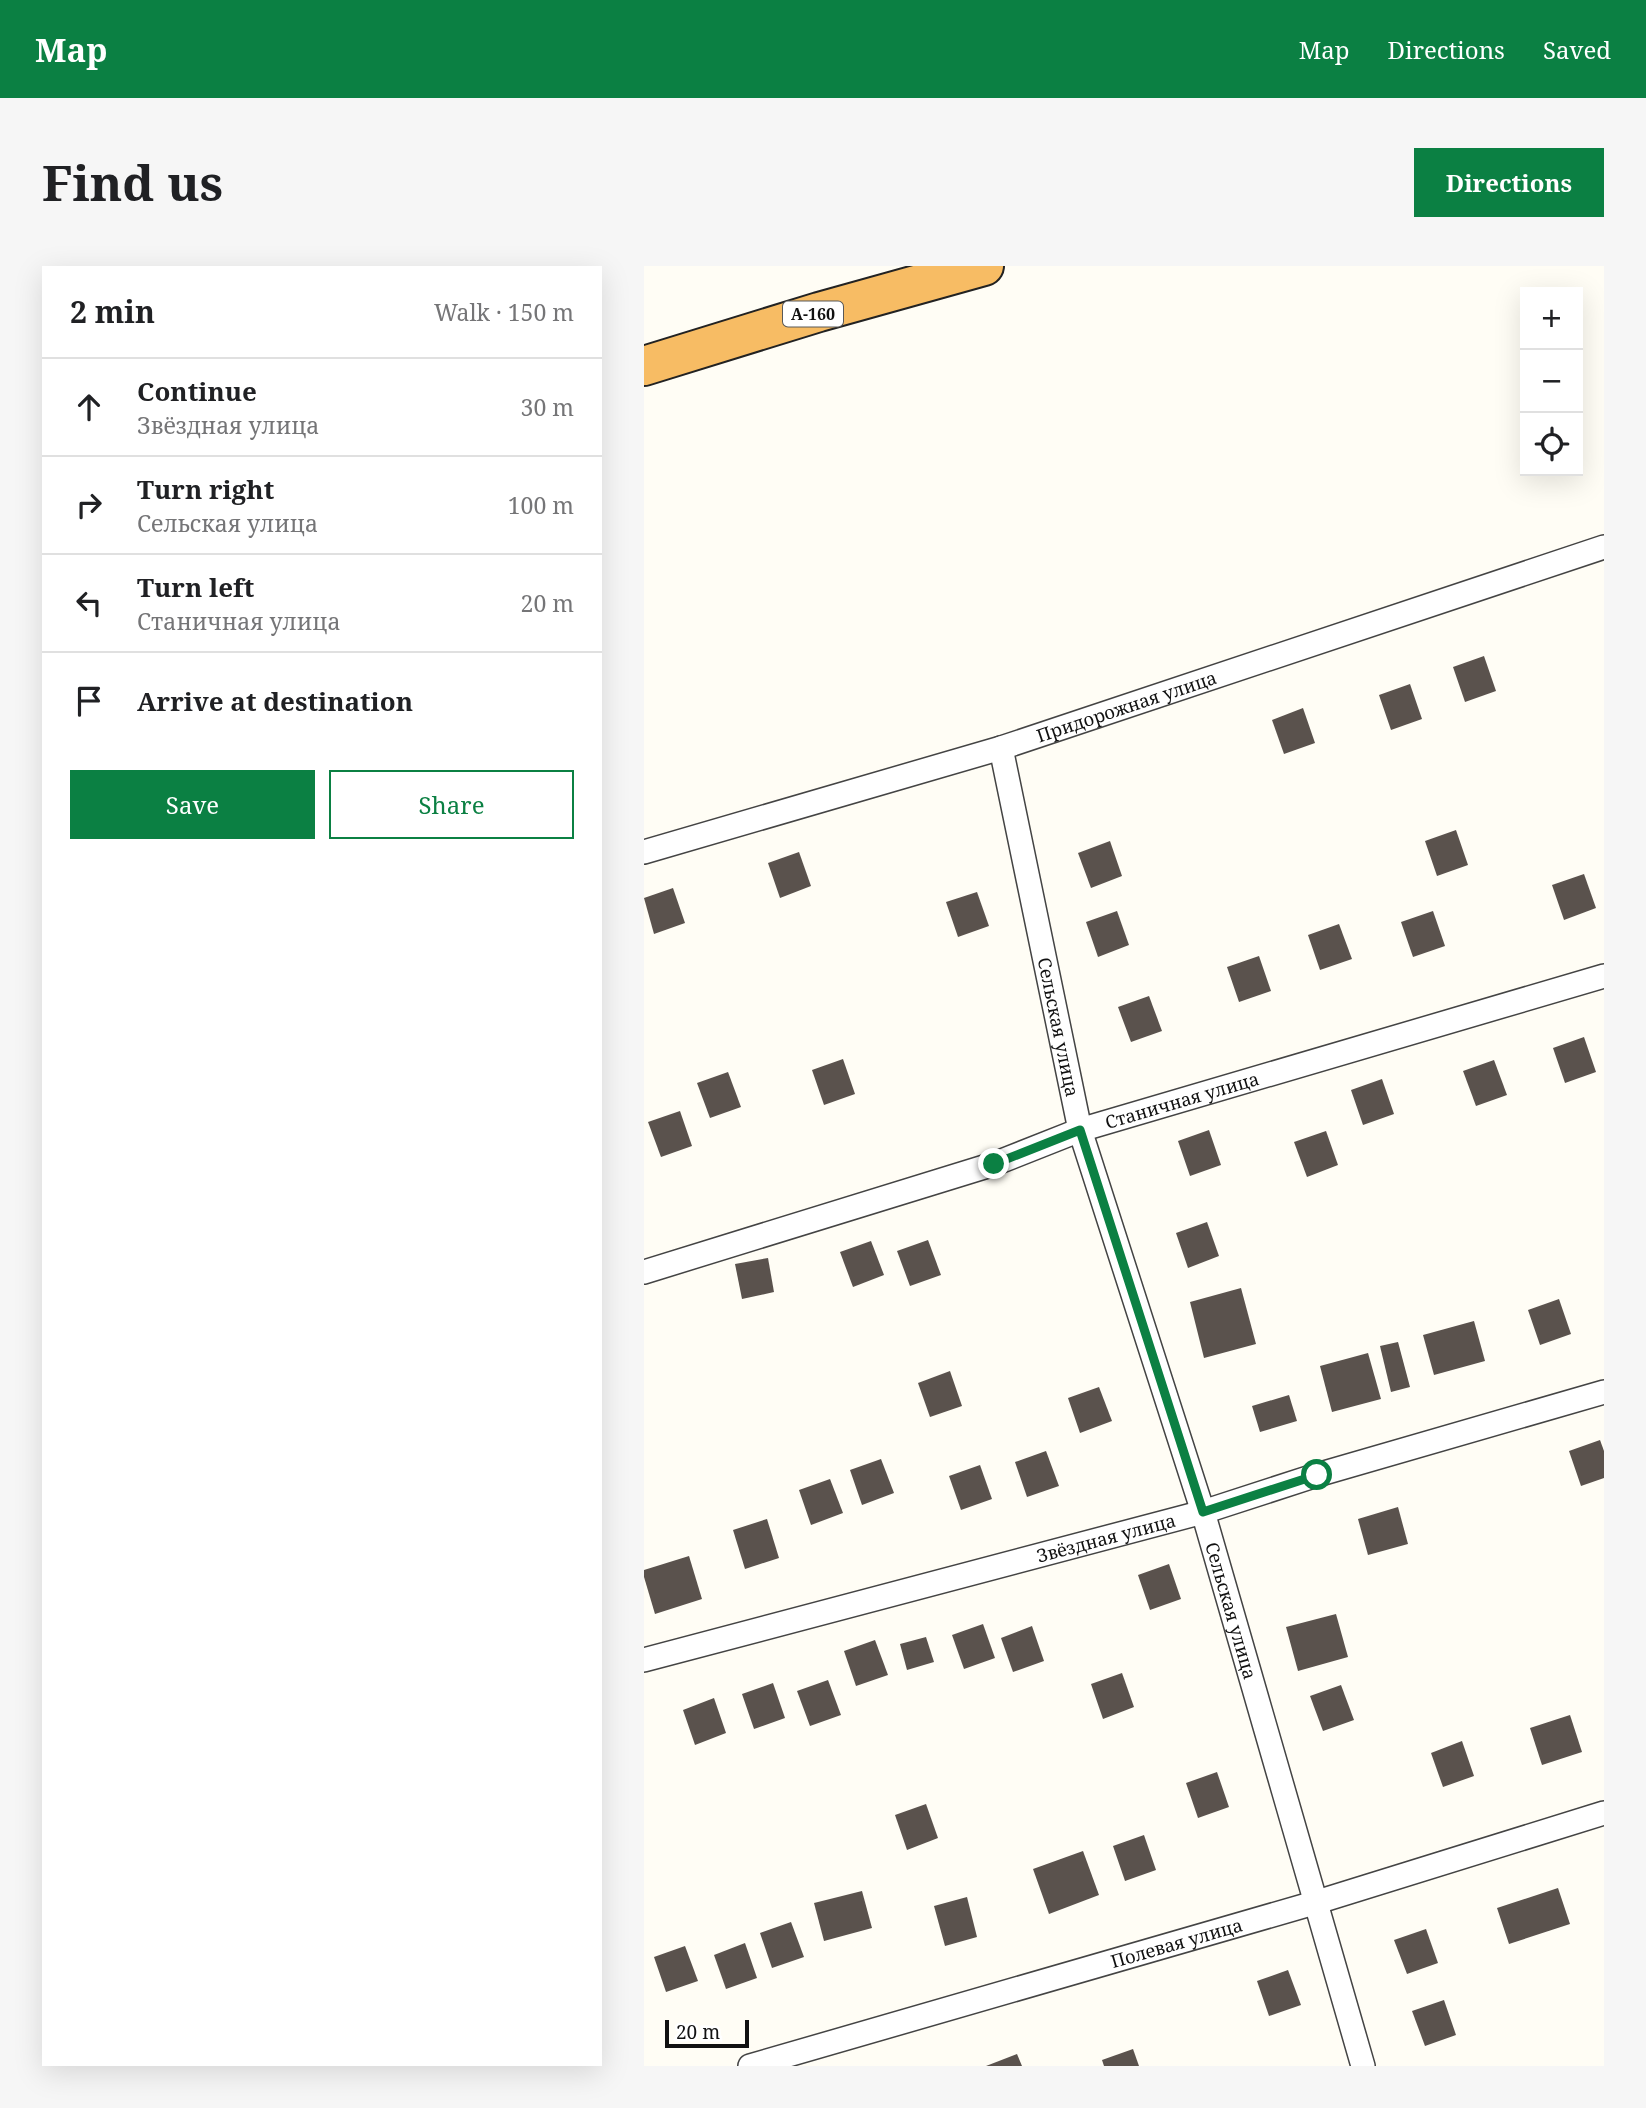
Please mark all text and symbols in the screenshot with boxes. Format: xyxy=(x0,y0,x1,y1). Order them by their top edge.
text: Map xyxy=(35,27,108,72)
text: Map xyxy=(1299,33,1350,66)
text: Directions xyxy=(1388,33,1505,66)
text: Saved xyxy=(1543,33,1611,66)
button: Directions xyxy=(1414,148,1604,217)
text: Find us xyxy=(42,149,223,215)
map controls xyxy=(1520,287,1583,476)
button: + xyxy=(1520,287,1583,350)
text: 2 min xyxy=(70,291,155,332)
text: Walk · 150 m xyxy=(434,296,574,328)
road number: А-160 xyxy=(783,302,843,326)
button: − xyxy=(1520,350,1583,413)
text: Continue xyxy=(137,373,257,409)
icon: ahead xyxy=(70,388,108,426)
text: 30 m xyxy=(521,391,574,423)
text: Звёздная улица xyxy=(137,409,319,441)
button: locate xyxy=(1520,413,1583,476)
text: Turn right xyxy=(137,471,274,507)
icon: right xyxy=(70,486,108,524)
text: 100 m xyxy=(508,489,574,521)
text: Сельская улица xyxy=(137,507,318,539)
text: Turn left xyxy=(137,569,254,605)
icon: left xyxy=(70,584,108,622)
text: 20 m xyxy=(521,587,574,619)
text: Станичная улица xyxy=(137,605,341,637)
street label: Придорожная улица xyxy=(1033,665,1220,747)
icon: arrive xyxy=(70,682,108,720)
text: Arrive at destination xyxy=(137,683,413,719)
button: Save xyxy=(70,770,315,839)
button: Share xyxy=(329,770,574,839)
street label: Сельская улица xyxy=(1033,955,1085,1099)
street label: Станичная улица xyxy=(1102,1066,1262,1134)
route end xyxy=(978,1148,1009,1179)
route start xyxy=(1301,1459,1332,1490)
street label: Звёздная улица xyxy=(1034,1508,1178,1568)
street label: Сельская улица xyxy=(1200,1539,1263,1682)
street label: Полевая улица xyxy=(1108,1912,1245,1973)
scale bar xyxy=(665,2017,749,2049)
text: 20 m xyxy=(676,2019,720,2045)

